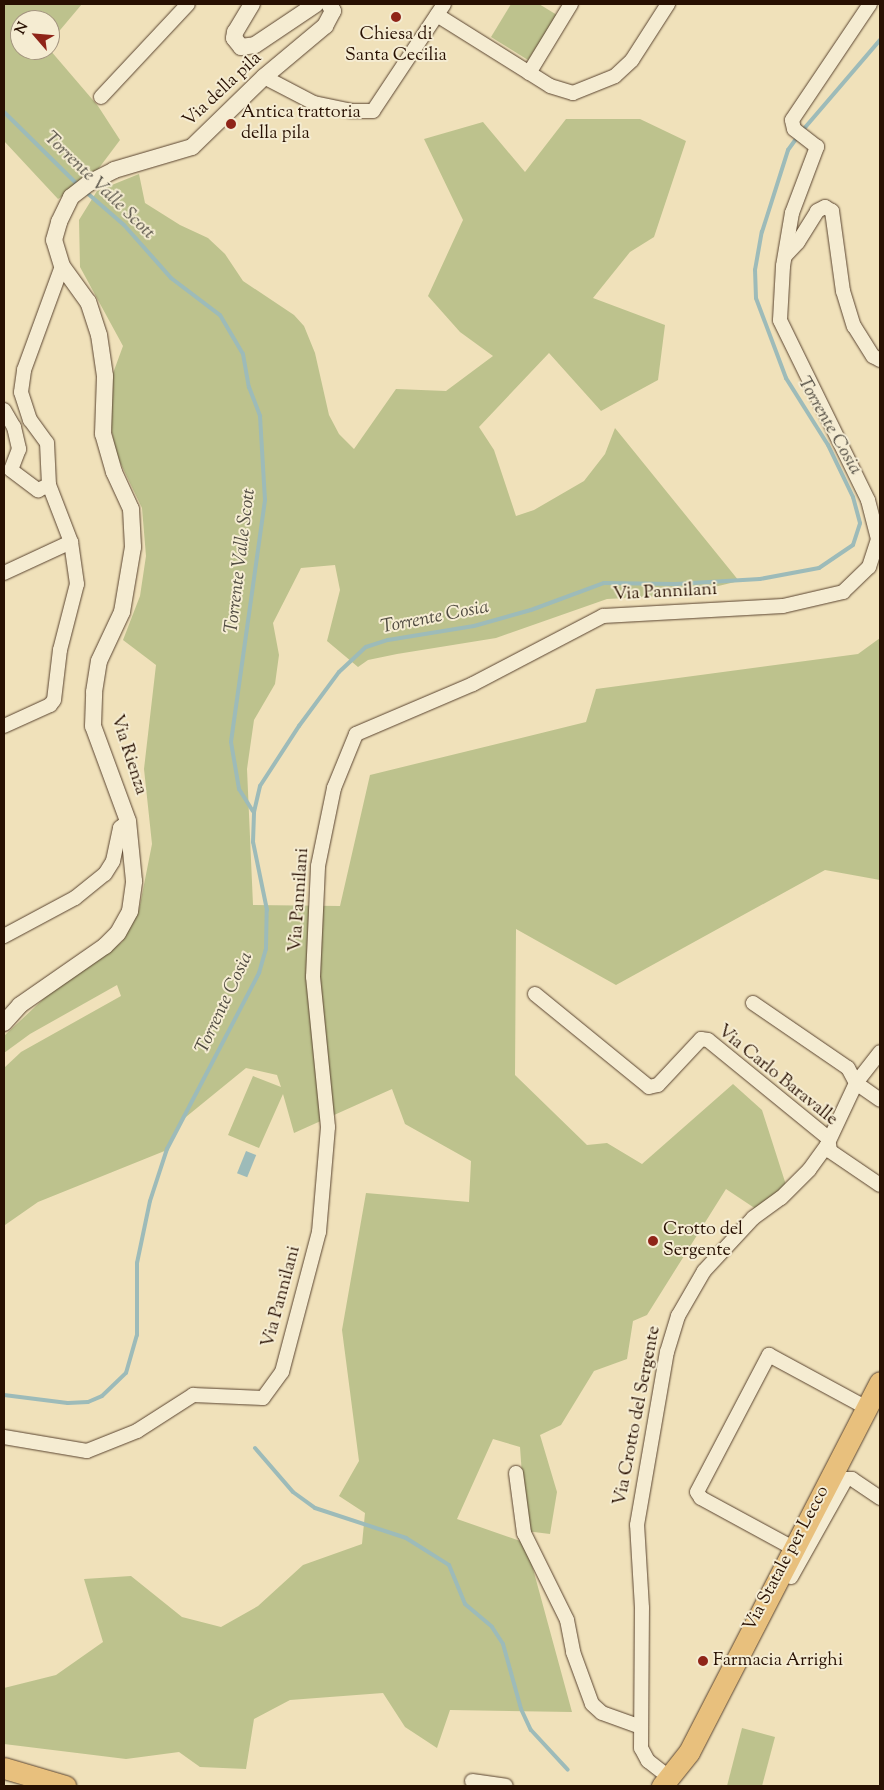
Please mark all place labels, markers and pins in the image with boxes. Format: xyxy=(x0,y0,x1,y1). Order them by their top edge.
marker: Chiesa di Santa Cecilia xyxy=(390,11,402,23)
place label: Chiesa di Santa Cecilia xyxy=(345,25,447,68)
place label: Antica trattoria della pila xyxy=(241,103,361,146)
marker: Antica trattoria della pila xyxy=(225,118,237,130)
place label: Crotto del Sergente xyxy=(663,1220,743,1262)
marker: Crotto del Sergente xyxy=(647,1235,659,1247)
place label: Farmacia Arrighi xyxy=(713,1650,843,1672)
marker: Farmacia Arrighi xyxy=(697,1655,709,1667)

